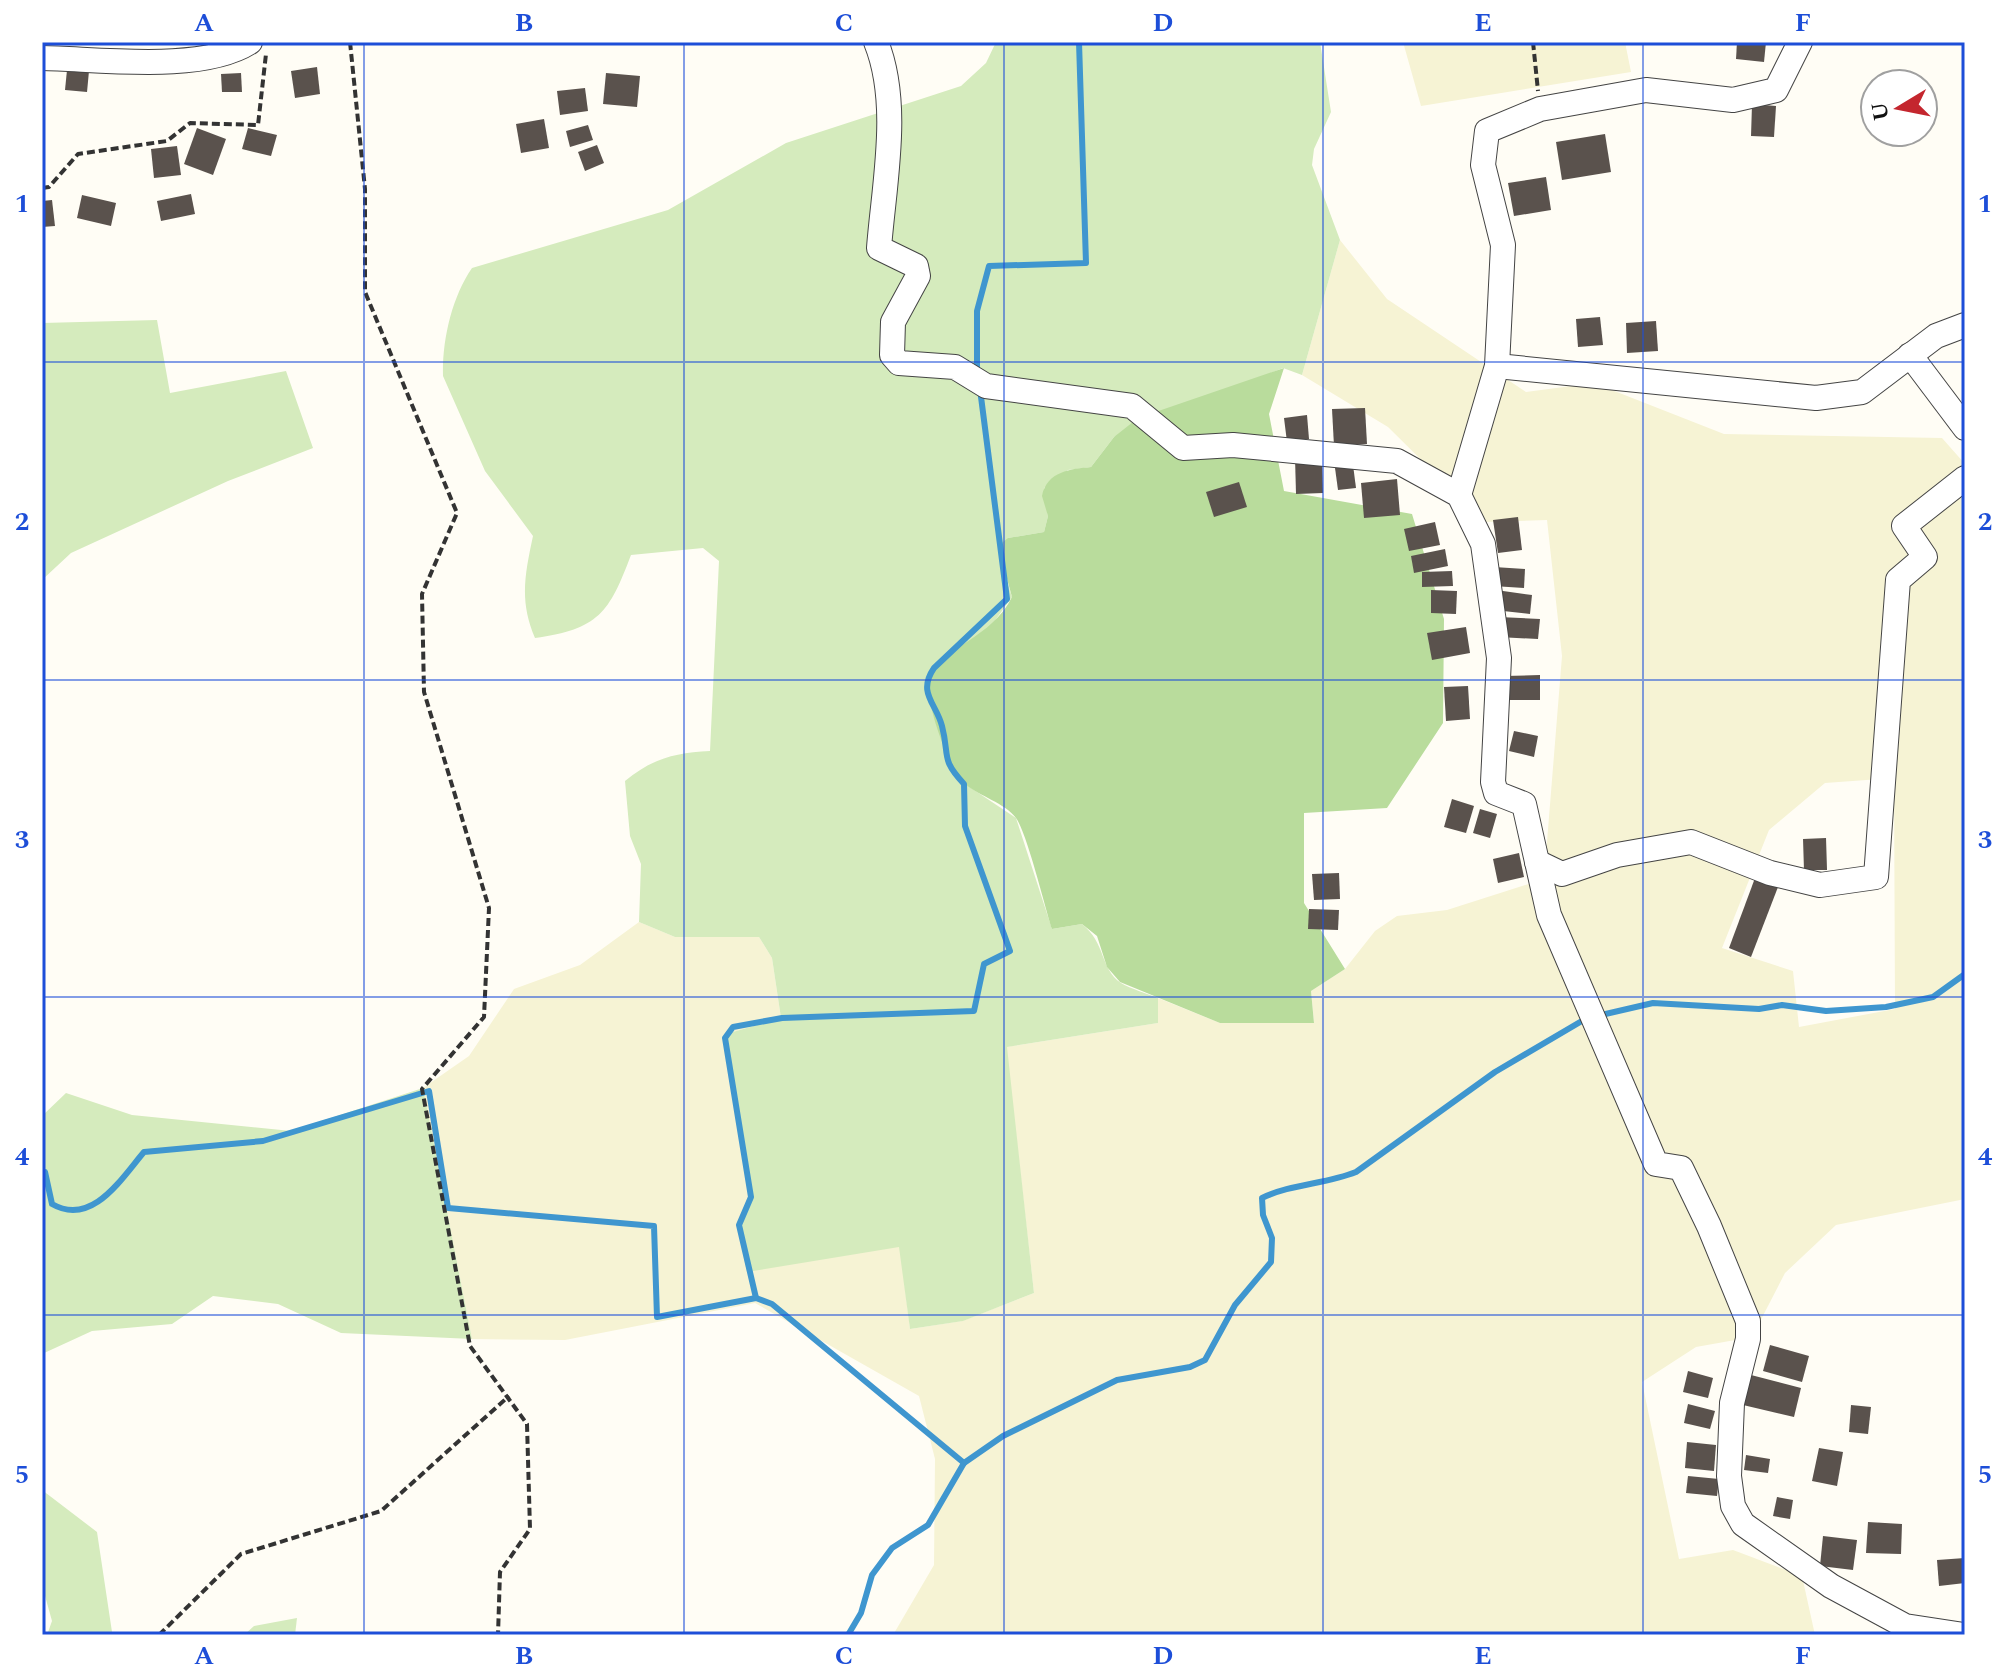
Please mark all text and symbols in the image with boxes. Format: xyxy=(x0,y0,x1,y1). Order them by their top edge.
text: A xyxy=(194,3,214,43)
text: B xyxy=(515,3,533,43)
text: C xyxy=(835,3,853,43)
text: D xyxy=(1153,3,1173,43)
text: E xyxy=(1474,3,1492,43)
text: F xyxy=(1795,3,1811,43)
north arrow xyxy=(1859,68,1939,148)
text: U xyxy=(1863,99,1899,123)
text: 1 xyxy=(15,184,29,224)
text: 1 xyxy=(1978,184,1992,224)
text: 2 xyxy=(15,502,29,542)
text: 2 xyxy=(1978,502,1992,542)
text: 3 xyxy=(15,820,29,860)
text: 3 xyxy=(1978,820,1992,860)
text: 4 xyxy=(15,1137,30,1177)
text: 4 xyxy=(1978,1137,1993,1177)
text: 5 xyxy=(15,1455,29,1495)
text: 5 xyxy=(1978,1455,1992,1495)
text: A xyxy=(194,1636,214,1676)
text: B xyxy=(515,1636,533,1676)
text: C xyxy=(835,1636,853,1676)
text: D xyxy=(1153,1636,1173,1676)
text: E xyxy=(1474,1636,1492,1676)
text: F xyxy=(1795,1636,1811,1676)

